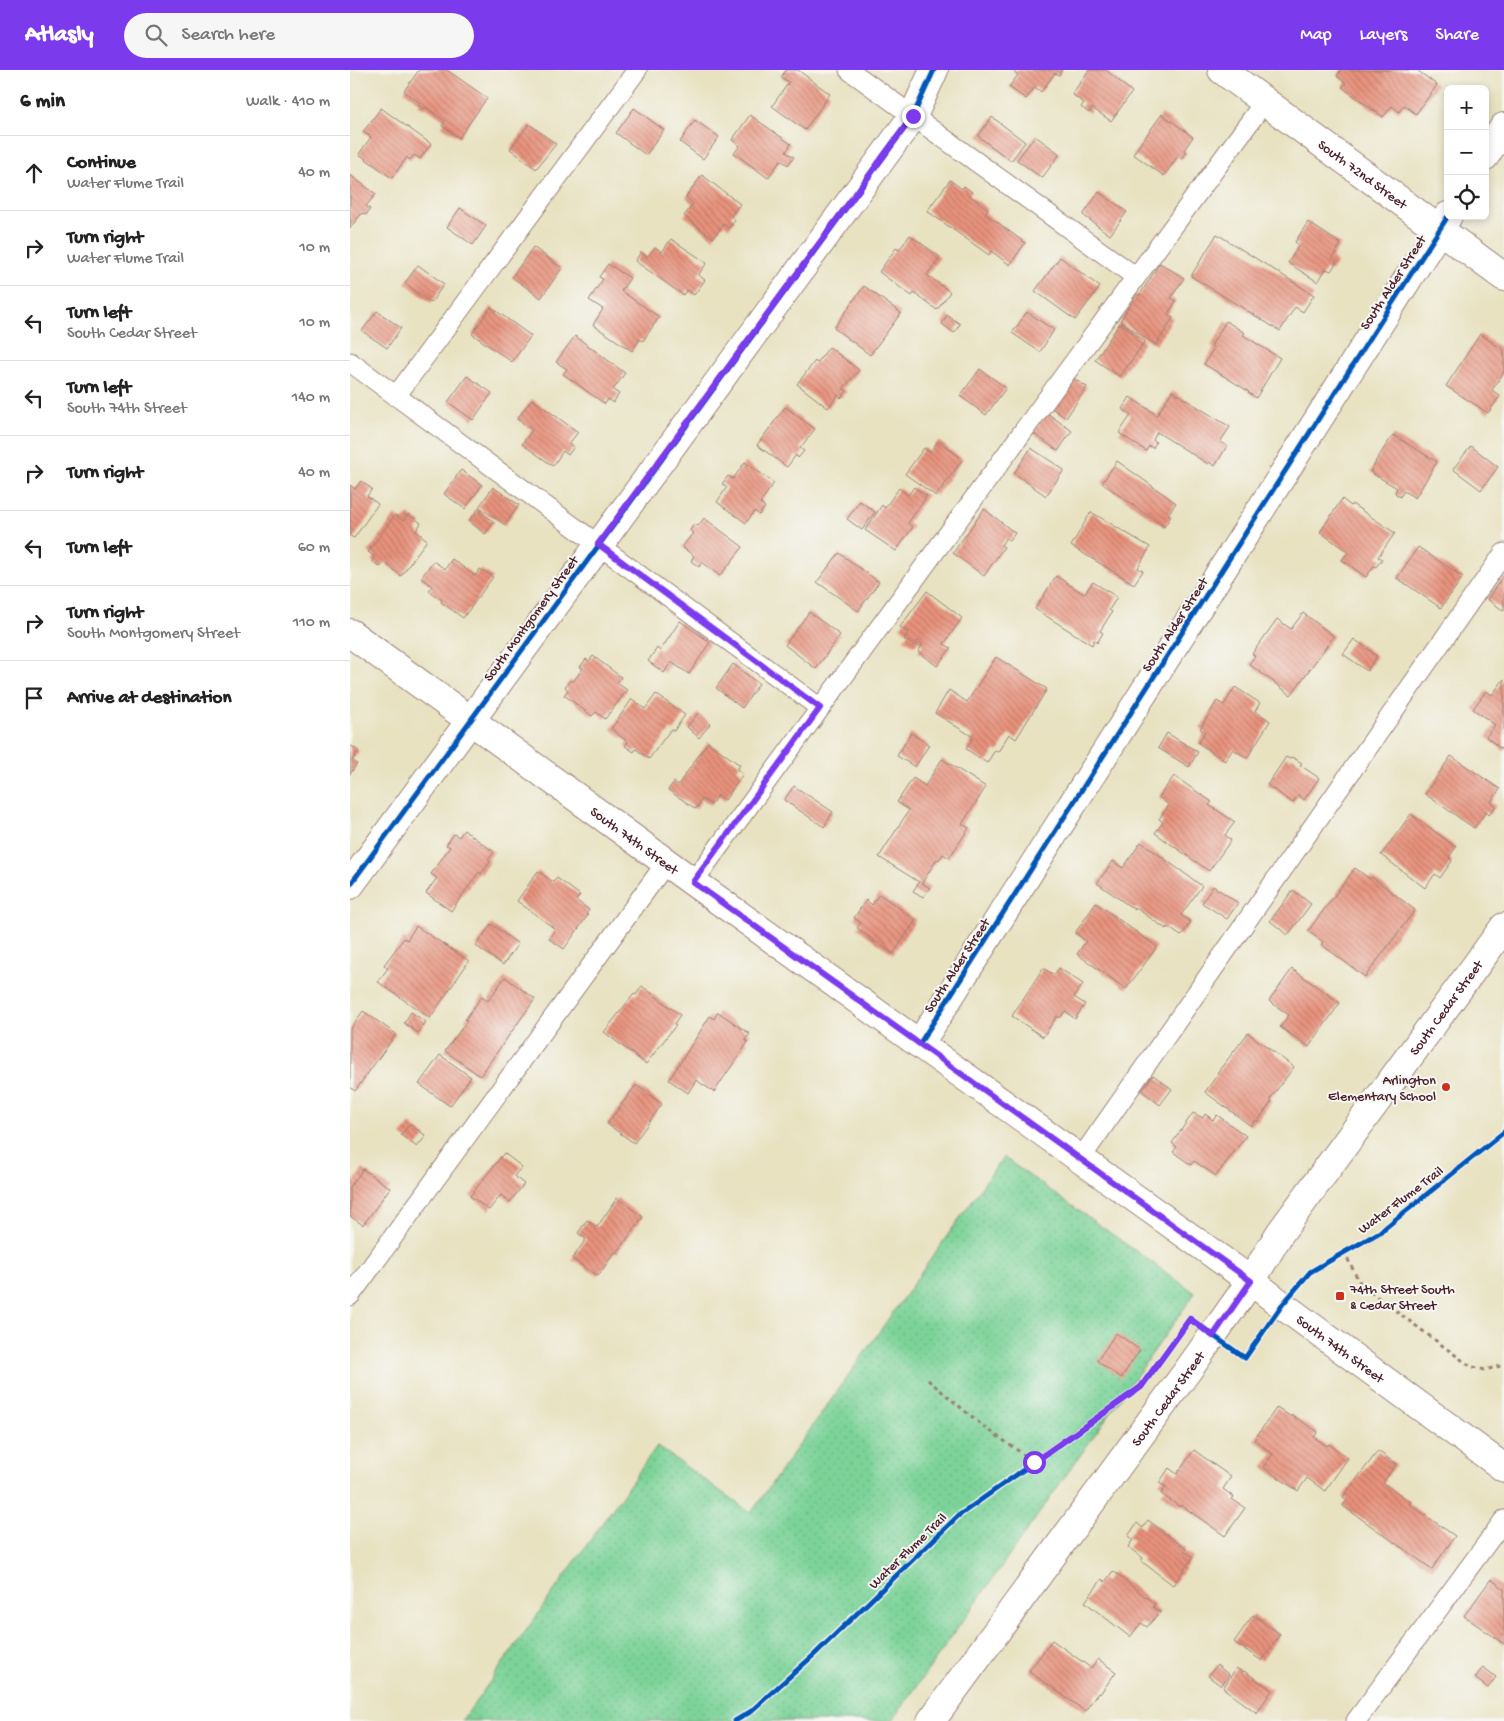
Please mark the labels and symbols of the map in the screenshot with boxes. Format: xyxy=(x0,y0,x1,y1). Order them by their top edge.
route end xyxy=(902,105,925,128)
street label: South 72nd Street xyxy=(1314,137,1411,215)
street label: South Alder Street xyxy=(1357,232,1432,334)
street label: South Montgomery Street xyxy=(481,552,584,686)
street label: South Alder Street xyxy=(1139,574,1214,676)
street label: South 74th Street xyxy=(586,804,682,880)
street label: South Alder Street xyxy=(921,915,996,1017)
street label: South Cedar Street xyxy=(1407,957,1488,1059)
place label: Arlington Elementary School xyxy=(1328,1073,1436,1106)
marker: Arlington Elementary School xyxy=(1440,1081,1452,1093)
street label: Water Flume Trail xyxy=(1355,1163,1448,1239)
place label: 74th Street South & Cedar Street xyxy=(1349,1282,1455,1315)
marker: 74th Street South & Cedar Street xyxy=(1334,1290,1346,1302)
street label: South 74th Street xyxy=(1292,1312,1388,1389)
street label: South Cedar Street xyxy=(1129,1348,1210,1451)
route start xyxy=(1023,1451,1046,1474)
street label: Water Flume Trail xyxy=(866,1510,951,1593)

